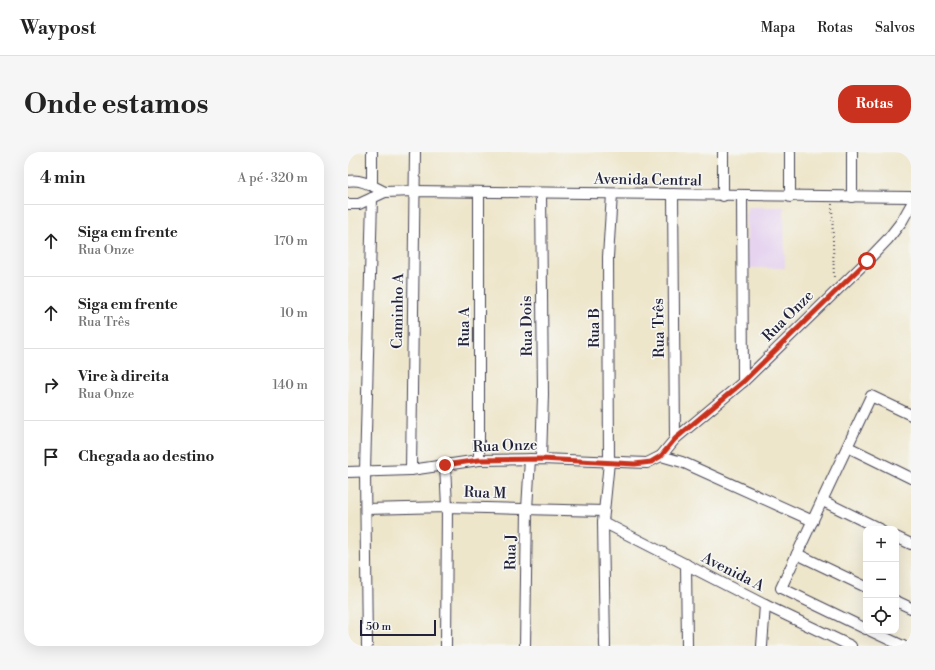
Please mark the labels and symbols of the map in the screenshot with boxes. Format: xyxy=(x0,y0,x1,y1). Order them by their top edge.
street label: Avenida Central xyxy=(593,170,703,190)
route start xyxy=(858,252,876,270)
street label: Caminho A xyxy=(388,272,408,349)
street label: Rua Onze xyxy=(758,286,818,346)
street label: Rua Dois xyxy=(517,295,537,357)
street label: Rua Três xyxy=(649,298,669,358)
street label: Rua A xyxy=(455,306,474,347)
street label: Rua B xyxy=(585,308,604,348)
street label: Rua Onze xyxy=(472,435,538,457)
route end xyxy=(436,456,454,474)
street label: Rua M xyxy=(463,483,507,503)
street label: Rua J xyxy=(501,534,521,570)
street label: Avenida A xyxy=(698,548,768,596)
scale bar xyxy=(360,618,436,637)

